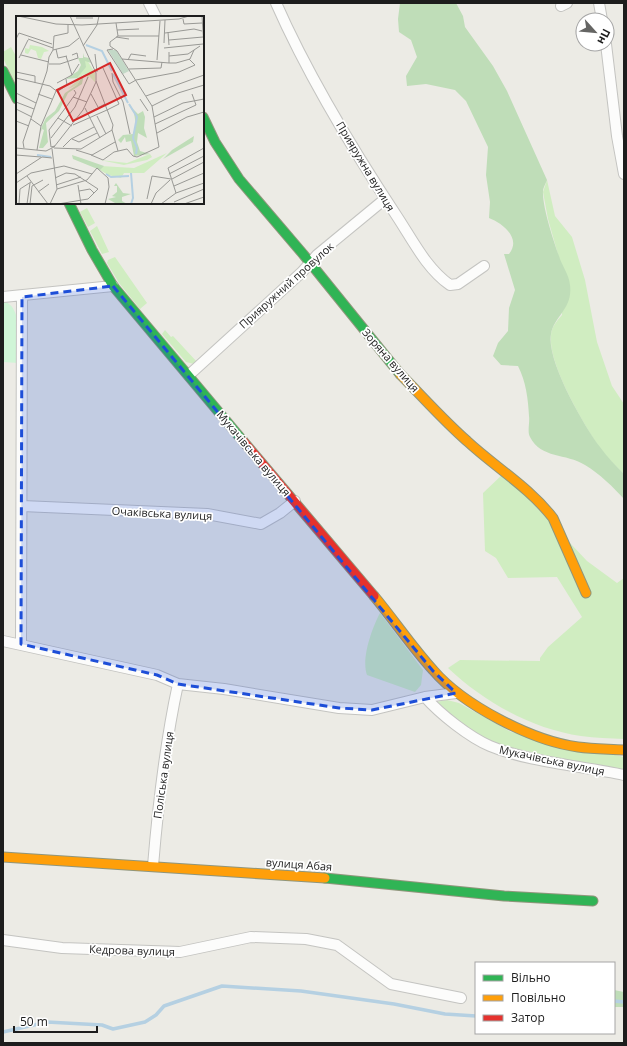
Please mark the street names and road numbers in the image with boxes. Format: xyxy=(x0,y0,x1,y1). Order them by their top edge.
street label: Прияружна вулиця xyxy=(333,118,399,214)
street label: Прияружний провулок xyxy=(235,238,337,332)
street label: Зоряна вулиця xyxy=(359,325,423,395)
street label: Мукачівська вулиця xyxy=(214,407,294,499)
street label: Очаківська вулиця xyxy=(111,503,213,523)
street label: Поліська вулиця xyxy=(149,730,177,820)
street label: Мукачівська вулиця xyxy=(498,741,606,779)
street label: вулиця Абая xyxy=(265,854,333,874)
street label: Кедрова вулиця xyxy=(89,941,175,959)

